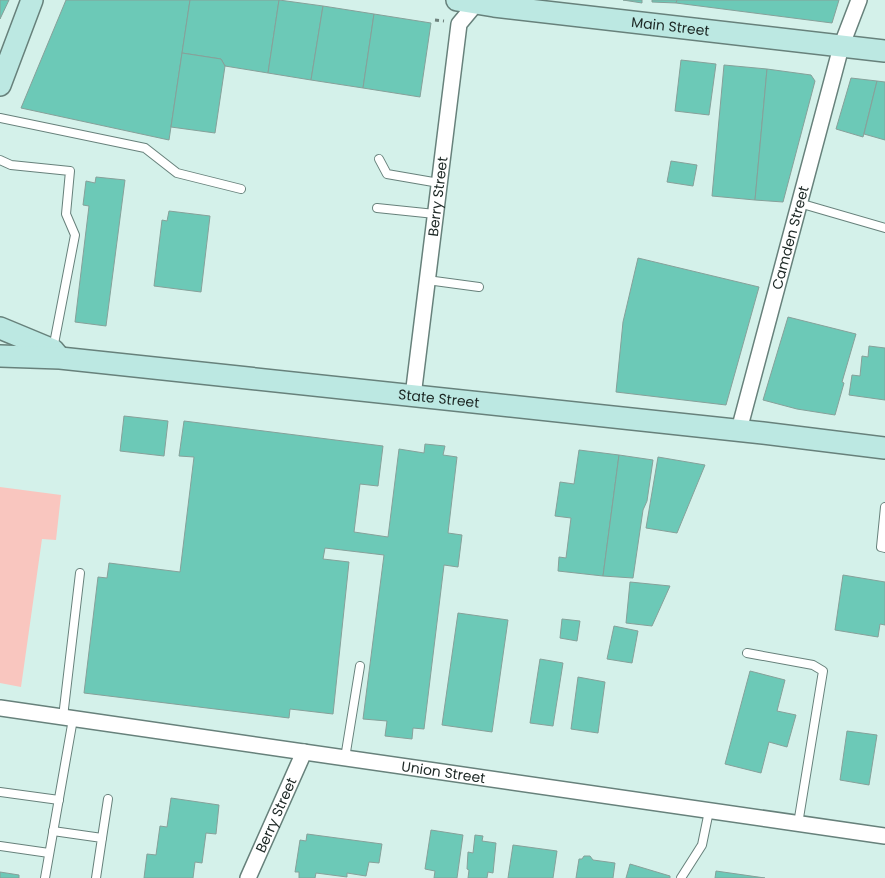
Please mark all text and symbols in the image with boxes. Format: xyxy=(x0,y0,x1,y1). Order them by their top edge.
street label: Main Street xyxy=(630,12,711,41)
street label: Berry Street xyxy=(423,155,453,238)
street label: Camden Street xyxy=(767,184,814,292)
street label: State Street xyxy=(397,384,480,413)
street label: Union Street xyxy=(400,756,487,788)
street label: Berry Street xyxy=(251,774,301,856)

